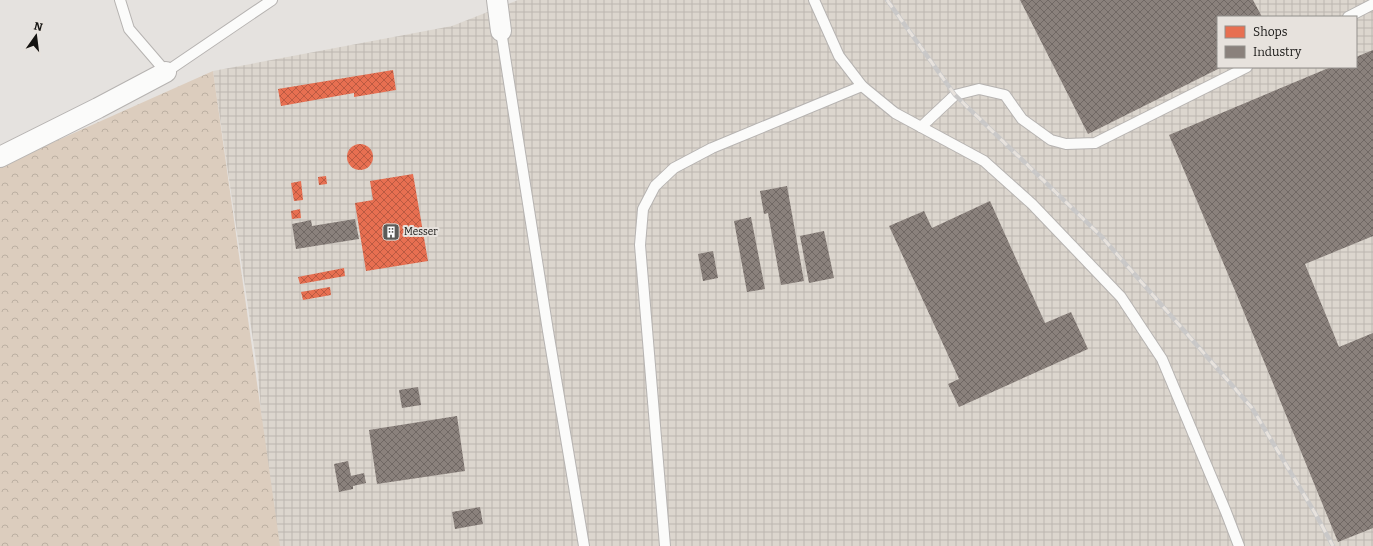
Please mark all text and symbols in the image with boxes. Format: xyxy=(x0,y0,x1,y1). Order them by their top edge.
north arrow xyxy=(16,16,56,56)
legend xyxy=(1217,16,1357,68)
text: N xyxy=(33,19,44,34)
text: Shops xyxy=(1253,25,1288,39)
text: Industry xyxy=(1253,45,1302,59)
building icon: Messer xyxy=(381,222,401,242)
place label: Messer xyxy=(404,226,438,238)

